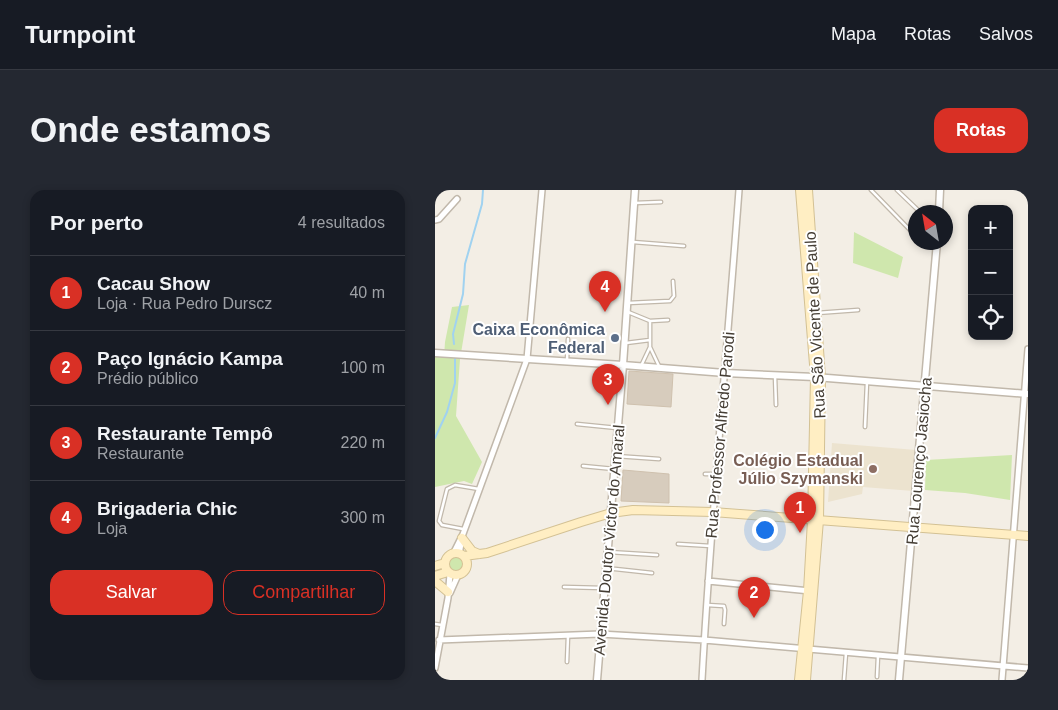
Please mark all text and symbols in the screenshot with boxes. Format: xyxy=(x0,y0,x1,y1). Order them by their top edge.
text: Turnpoint xyxy=(25,21,135,48)
text: Mapa xyxy=(831,24,876,44)
text: Rotas xyxy=(904,24,951,44)
text: Salvos xyxy=(979,24,1033,44)
button: Rotas xyxy=(934,108,1028,153)
text: Onde estamos xyxy=(30,110,271,149)
north arrow xyxy=(908,205,953,250)
map controls xyxy=(968,205,1013,340)
button: + xyxy=(968,205,1013,250)
text: Por perto xyxy=(50,211,143,234)
text: 4 resultados xyxy=(298,214,385,231)
street label: Rua São Vicente de Paulo xyxy=(802,231,828,419)
button: − xyxy=(968,250,1013,295)
pin: 4 xyxy=(589,271,621,312)
text: Cacau Show xyxy=(97,273,210,294)
text: 1 xyxy=(62,284,70,301)
text: 40 m xyxy=(349,284,385,301)
text: Loja · Rua Pedro Durscz xyxy=(97,295,272,312)
button: locate xyxy=(968,295,1013,340)
place label: Caixa Econômica Federal xyxy=(473,321,605,356)
street label: Rua Professor Alfredo Parodi xyxy=(703,331,737,539)
marker: Caixa Econômica Federal xyxy=(609,332,621,344)
text: Paço Ignácio Kampa xyxy=(97,348,283,369)
text: 2 xyxy=(62,359,70,376)
text: 100 m xyxy=(341,359,385,376)
pin: 3 xyxy=(592,364,624,405)
text: Prédio público xyxy=(97,370,198,387)
street label: Rua Lourenço Jasiocha xyxy=(903,376,935,545)
text: Restaurante Tempô xyxy=(97,423,273,444)
street label: Avenida Doutor Victor do Amaral xyxy=(590,424,628,656)
text: 3 xyxy=(62,434,70,451)
text: 220 m xyxy=(341,434,385,451)
text: Restaurante xyxy=(97,445,184,462)
place label: Colégio Estadual Júlio Szymanski xyxy=(733,452,863,487)
marker: Colégio Estadual Júlio Szymanski xyxy=(867,463,879,475)
pin: 1 xyxy=(784,492,816,533)
text: Brigaderia Chic xyxy=(97,498,237,519)
text: 4 xyxy=(62,509,70,526)
text: 300 m xyxy=(341,509,385,526)
your location xyxy=(752,517,778,543)
text: Loja xyxy=(97,520,127,537)
button: Salvar xyxy=(50,570,213,615)
button: Compartilhar xyxy=(223,570,385,615)
pin: 2 xyxy=(738,577,770,618)

